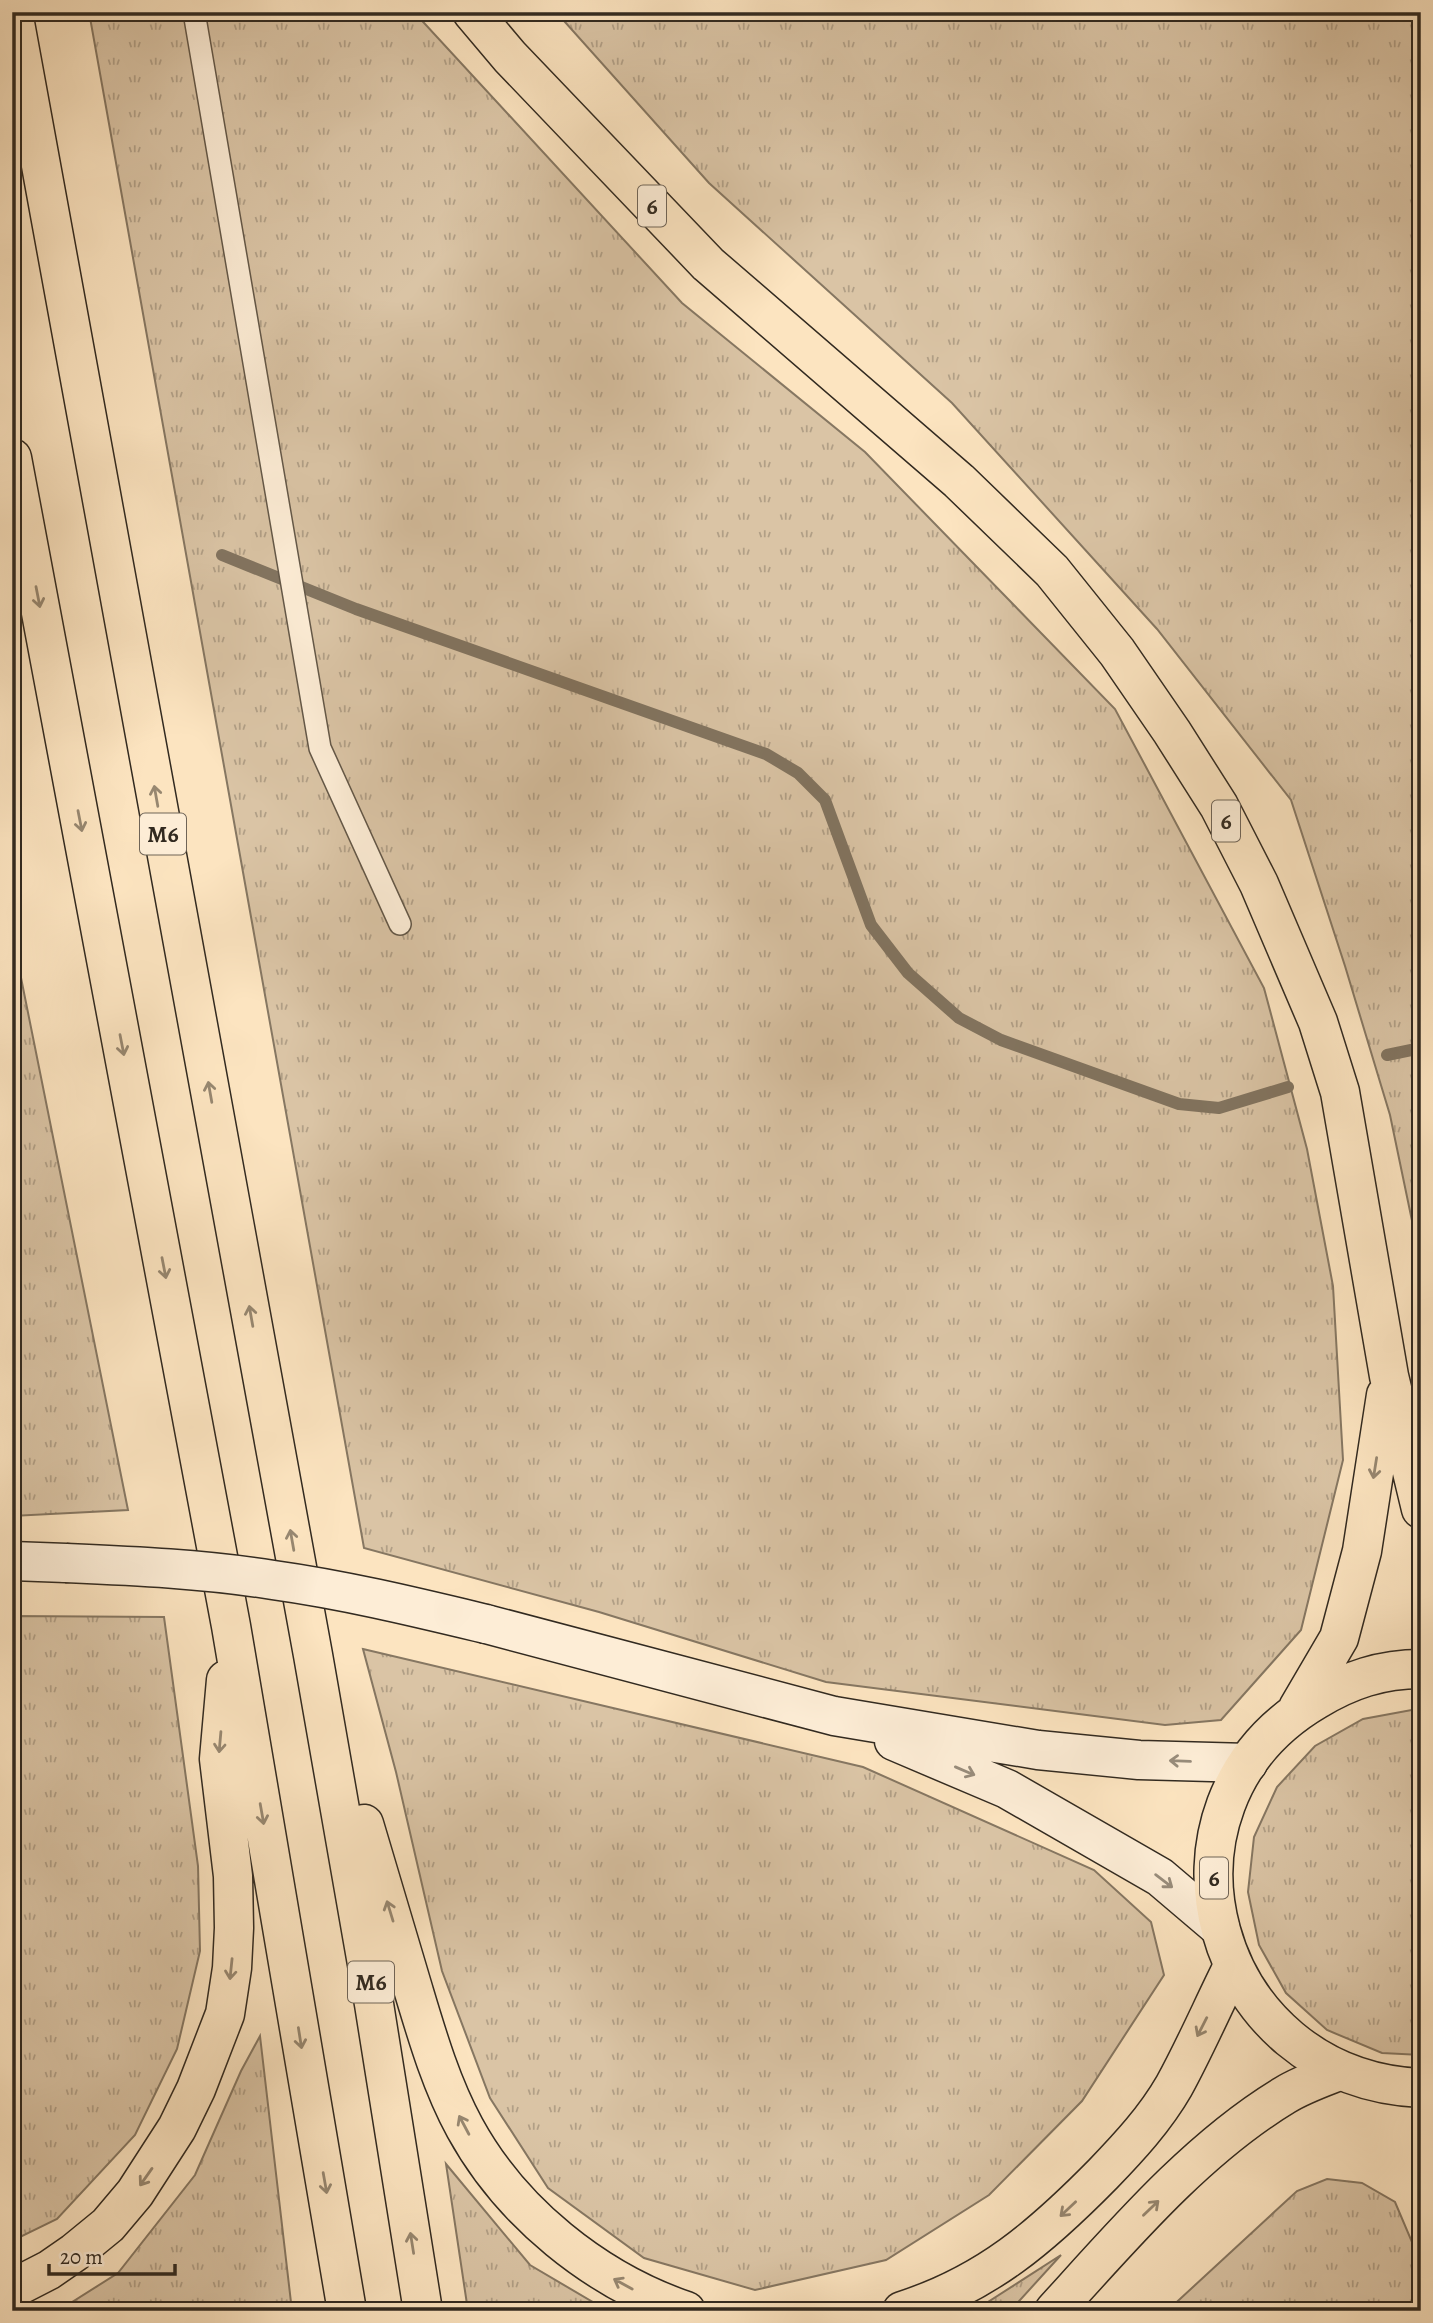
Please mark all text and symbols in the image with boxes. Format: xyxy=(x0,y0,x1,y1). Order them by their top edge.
road number: 6 xyxy=(638,186,666,226)
one-way arrow xyxy=(32,585,46,608)
one-way arrow xyxy=(149,785,162,808)
road number: 6 xyxy=(1212,800,1240,842)
one-way arrow xyxy=(74,809,87,832)
road number: M6 xyxy=(140,814,186,854)
one-way arrow xyxy=(116,1033,129,1056)
one-way arrow xyxy=(203,1081,217,1104)
one-way arrow xyxy=(158,1256,171,1279)
one-way arrow xyxy=(244,1305,257,1328)
one-way arrow xyxy=(1368,1456,1381,1478)
one-way arrow xyxy=(285,1529,298,1552)
one-way arrow xyxy=(213,1731,226,1753)
one-way arrow xyxy=(1169,1754,1192,1767)
one-way arrow xyxy=(953,1765,975,1778)
one-way arrow xyxy=(256,1802,269,1825)
road number: 6 xyxy=(1200,1857,1228,1898)
one-way arrow xyxy=(1154,1873,1172,1888)
one-way arrow xyxy=(382,1900,395,1922)
one-way arrow xyxy=(224,1957,237,1980)
road number: M6 xyxy=(348,1962,394,2003)
one-way arrow xyxy=(1195,2016,1209,2037)
one-way arrow xyxy=(294,2026,307,2049)
one-way arrow xyxy=(457,2116,471,2136)
one-way arrow xyxy=(139,2167,153,2186)
one-way arrow xyxy=(319,2171,332,2194)
one-way arrow xyxy=(1142,2199,1159,2216)
one-way arrow xyxy=(1060,2200,1077,2217)
scale bar xyxy=(49,2232,175,2276)
one-way arrow xyxy=(405,2232,418,2255)
text: 20 m xyxy=(60,2243,103,2271)
one-way arrow xyxy=(614,2277,634,2291)

